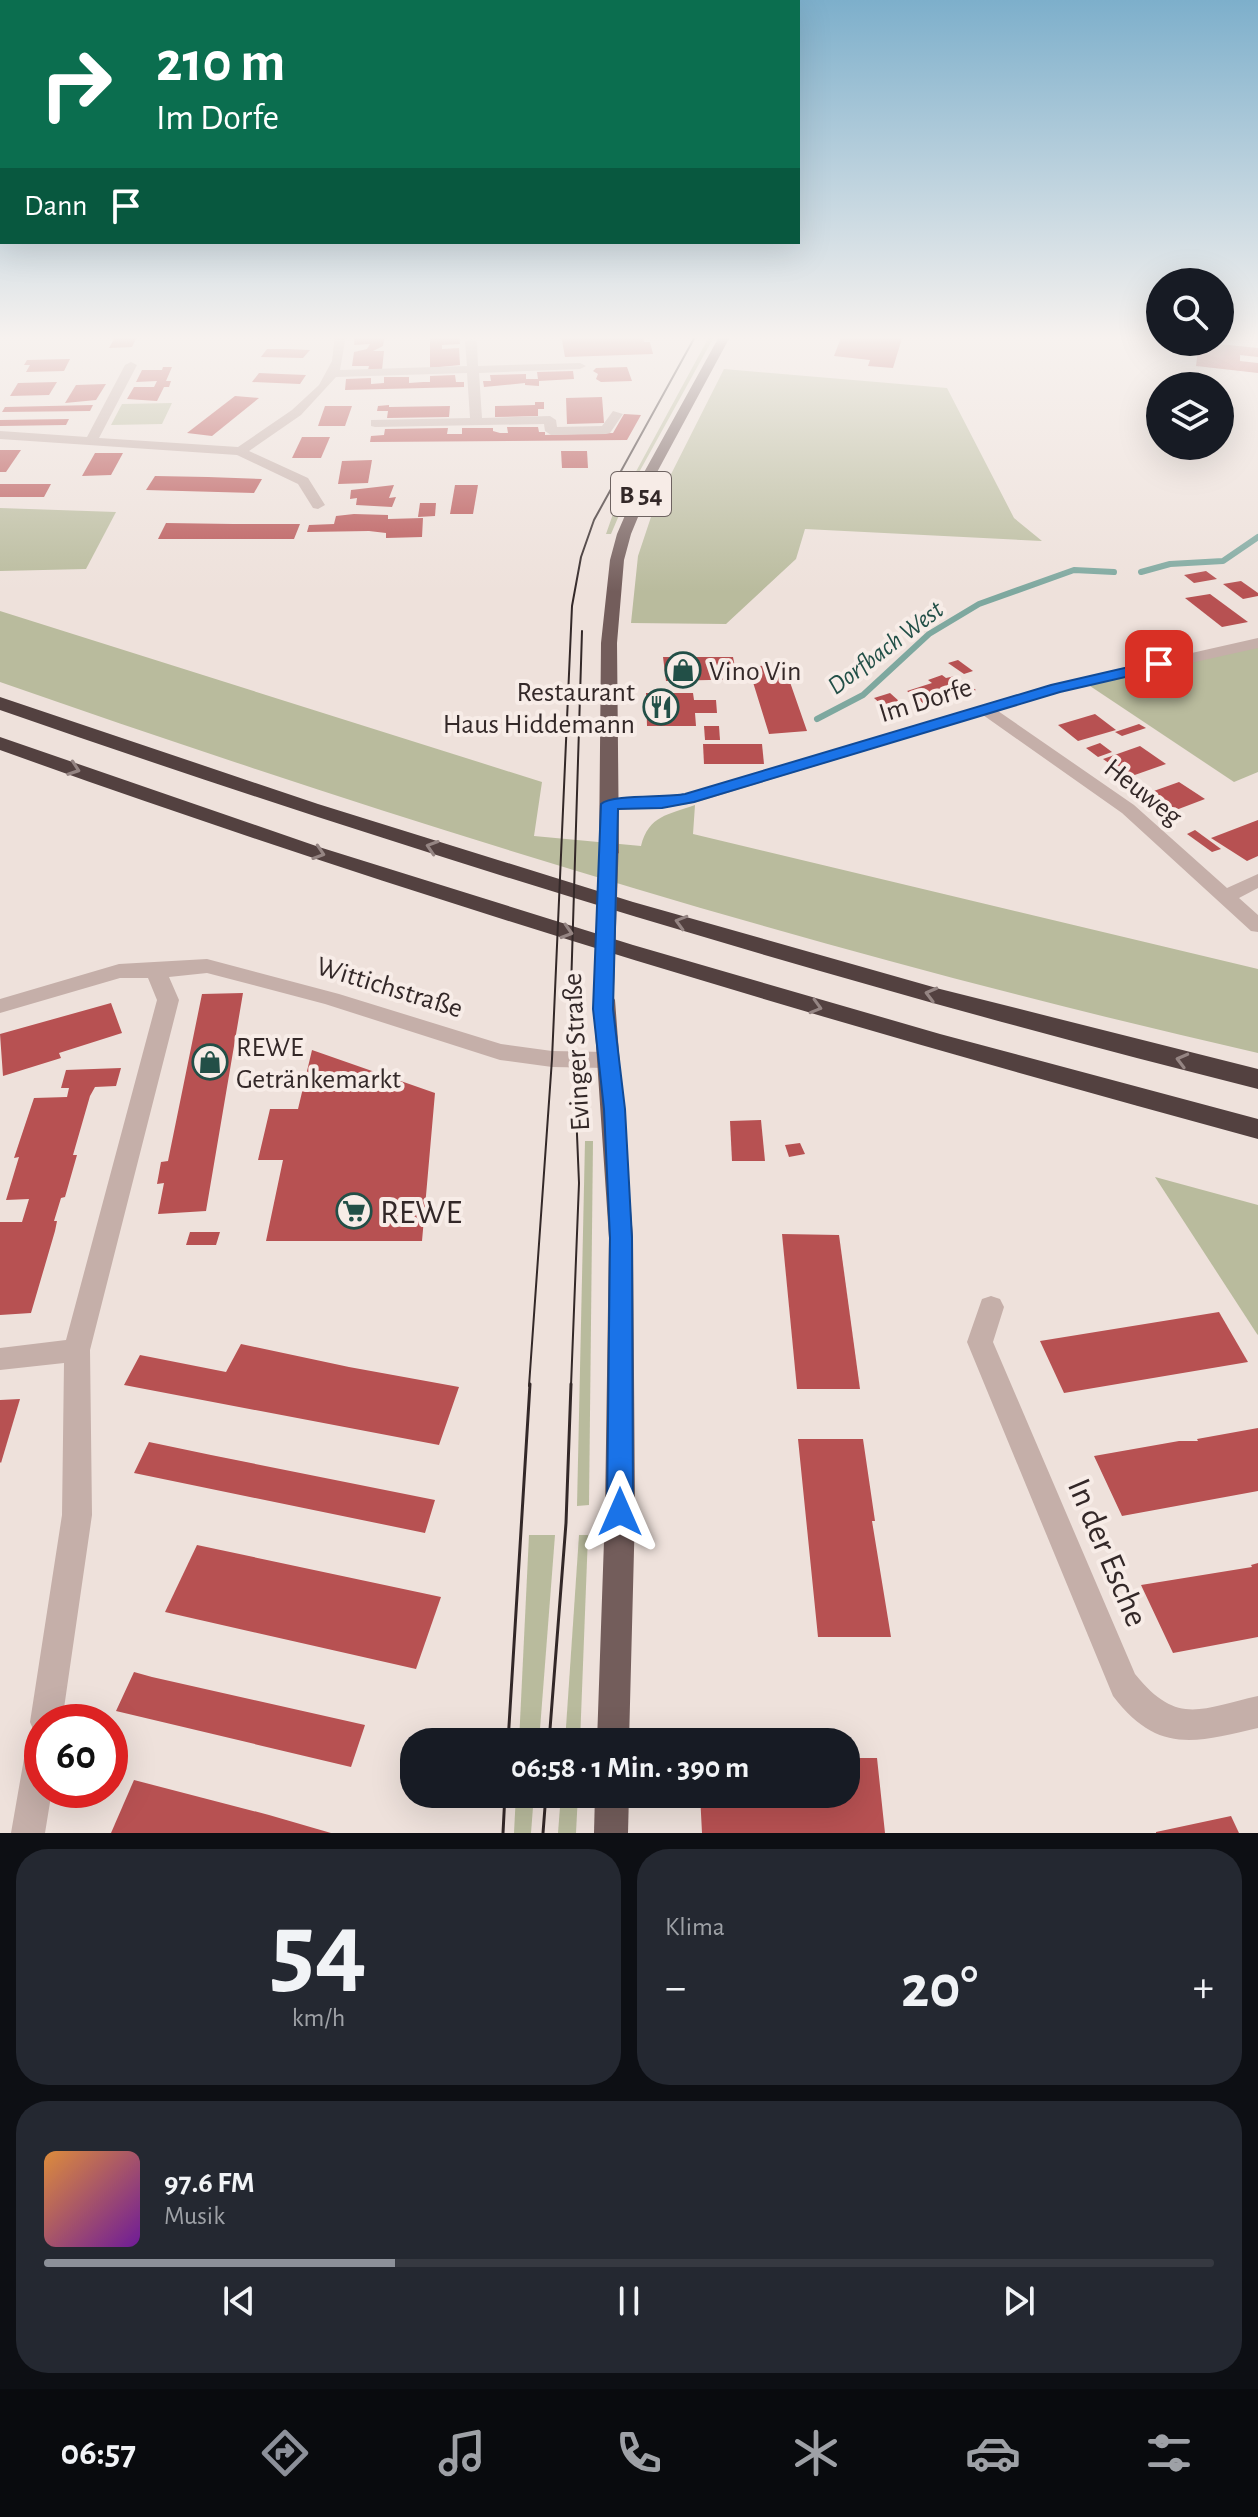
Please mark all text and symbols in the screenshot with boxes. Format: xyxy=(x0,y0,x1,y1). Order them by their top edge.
icon: right xyxy=(24,32,128,136)
text: 210 m xyxy=(156,35,285,91)
text: Im Dorfe xyxy=(156,100,279,136)
icon: arrive xyxy=(104,184,148,228)
text: Dann xyxy=(24,191,88,221)
map controls xyxy=(1146,268,1234,460)
button: search xyxy=(1146,268,1234,356)
button: layers xyxy=(1146,372,1234,460)
road number: B 54 xyxy=(611,472,671,516)
water label: Dorfbach West xyxy=(823,596,949,700)
pin xyxy=(1125,630,1193,698)
icon: arrive xyxy=(1137,642,1181,686)
shop icon: Vino Vin xyxy=(664,651,702,689)
place label: Vino Vin xyxy=(709,658,801,686)
street label: Im Dorfe xyxy=(876,674,975,728)
place label: Restaurant Haus Hiddemann xyxy=(443,679,635,739)
restaurant icon: Restaurant Haus Hiddemann xyxy=(642,688,680,726)
street label: Heuweg xyxy=(1099,754,1187,832)
one-way arrow xyxy=(66,759,80,776)
one-way arrow xyxy=(426,841,440,857)
one-way arrow xyxy=(312,844,326,860)
one-way arrow xyxy=(674,915,688,932)
one-way arrow xyxy=(560,923,574,939)
street label: Wittichstraße xyxy=(313,952,466,1023)
street label: Evinger Straße xyxy=(559,972,595,1132)
one-way arrow xyxy=(924,986,938,1003)
one-way arrow xyxy=(809,998,823,1014)
place label: REWE Getränkemarkt xyxy=(236,1034,401,1094)
shop icon: REWE Getränkemarkt xyxy=(191,1043,229,1081)
one-way arrow xyxy=(1176,1053,1190,1070)
supermarket icon: REWE xyxy=(335,1192,373,1230)
place label: REWE xyxy=(380,1196,462,1230)
position arrow xyxy=(578,1470,662,1554)
street label: In der Esche xyxy=(1061,1474,1154,1632)
speed limit sign: 60 xyxy=(24,1704,128,1808)
text: 06:58 · 1 Min. · 390 m xyxy=(511,1753,749,1783)
text: 54 xyxy=(270,1899,367,2003)
text: Klima xyxy=(665,1914,725,1940)
text: 20° xyxy=(901,1958,978,2018)
text: − xyxy=(665,1966,686,2010)
text: + xyxy=(1193,1966,1214,2010)
text: km/h xyxy=(292,2005,345,2031)
text: 97.6 FM xyxy=(164,2168,255,2198)
text: Musik xyxy=(164,2203,225,2229)
icon: previous xyxy=(217,2279,261,2323)
icon: pause xyxy=(607,2279,651,2323)
icon: next xyxy=(997,2279,1041,2323)
icon: directions xyxy=(257,2425,313,2481)
icon: music xyxy=(434,2425,490,2481)
icon: phone xyxy=(611,2425,667,2481)
icon: climate xyxy=(788,2425,844,2481)
icon: car xyxy=(965,2425,1021,2481)
icon: filters xyxy=(1141,2425,1197,2481)
text: 06:57 xyxy=(60,2435,136,2471)

